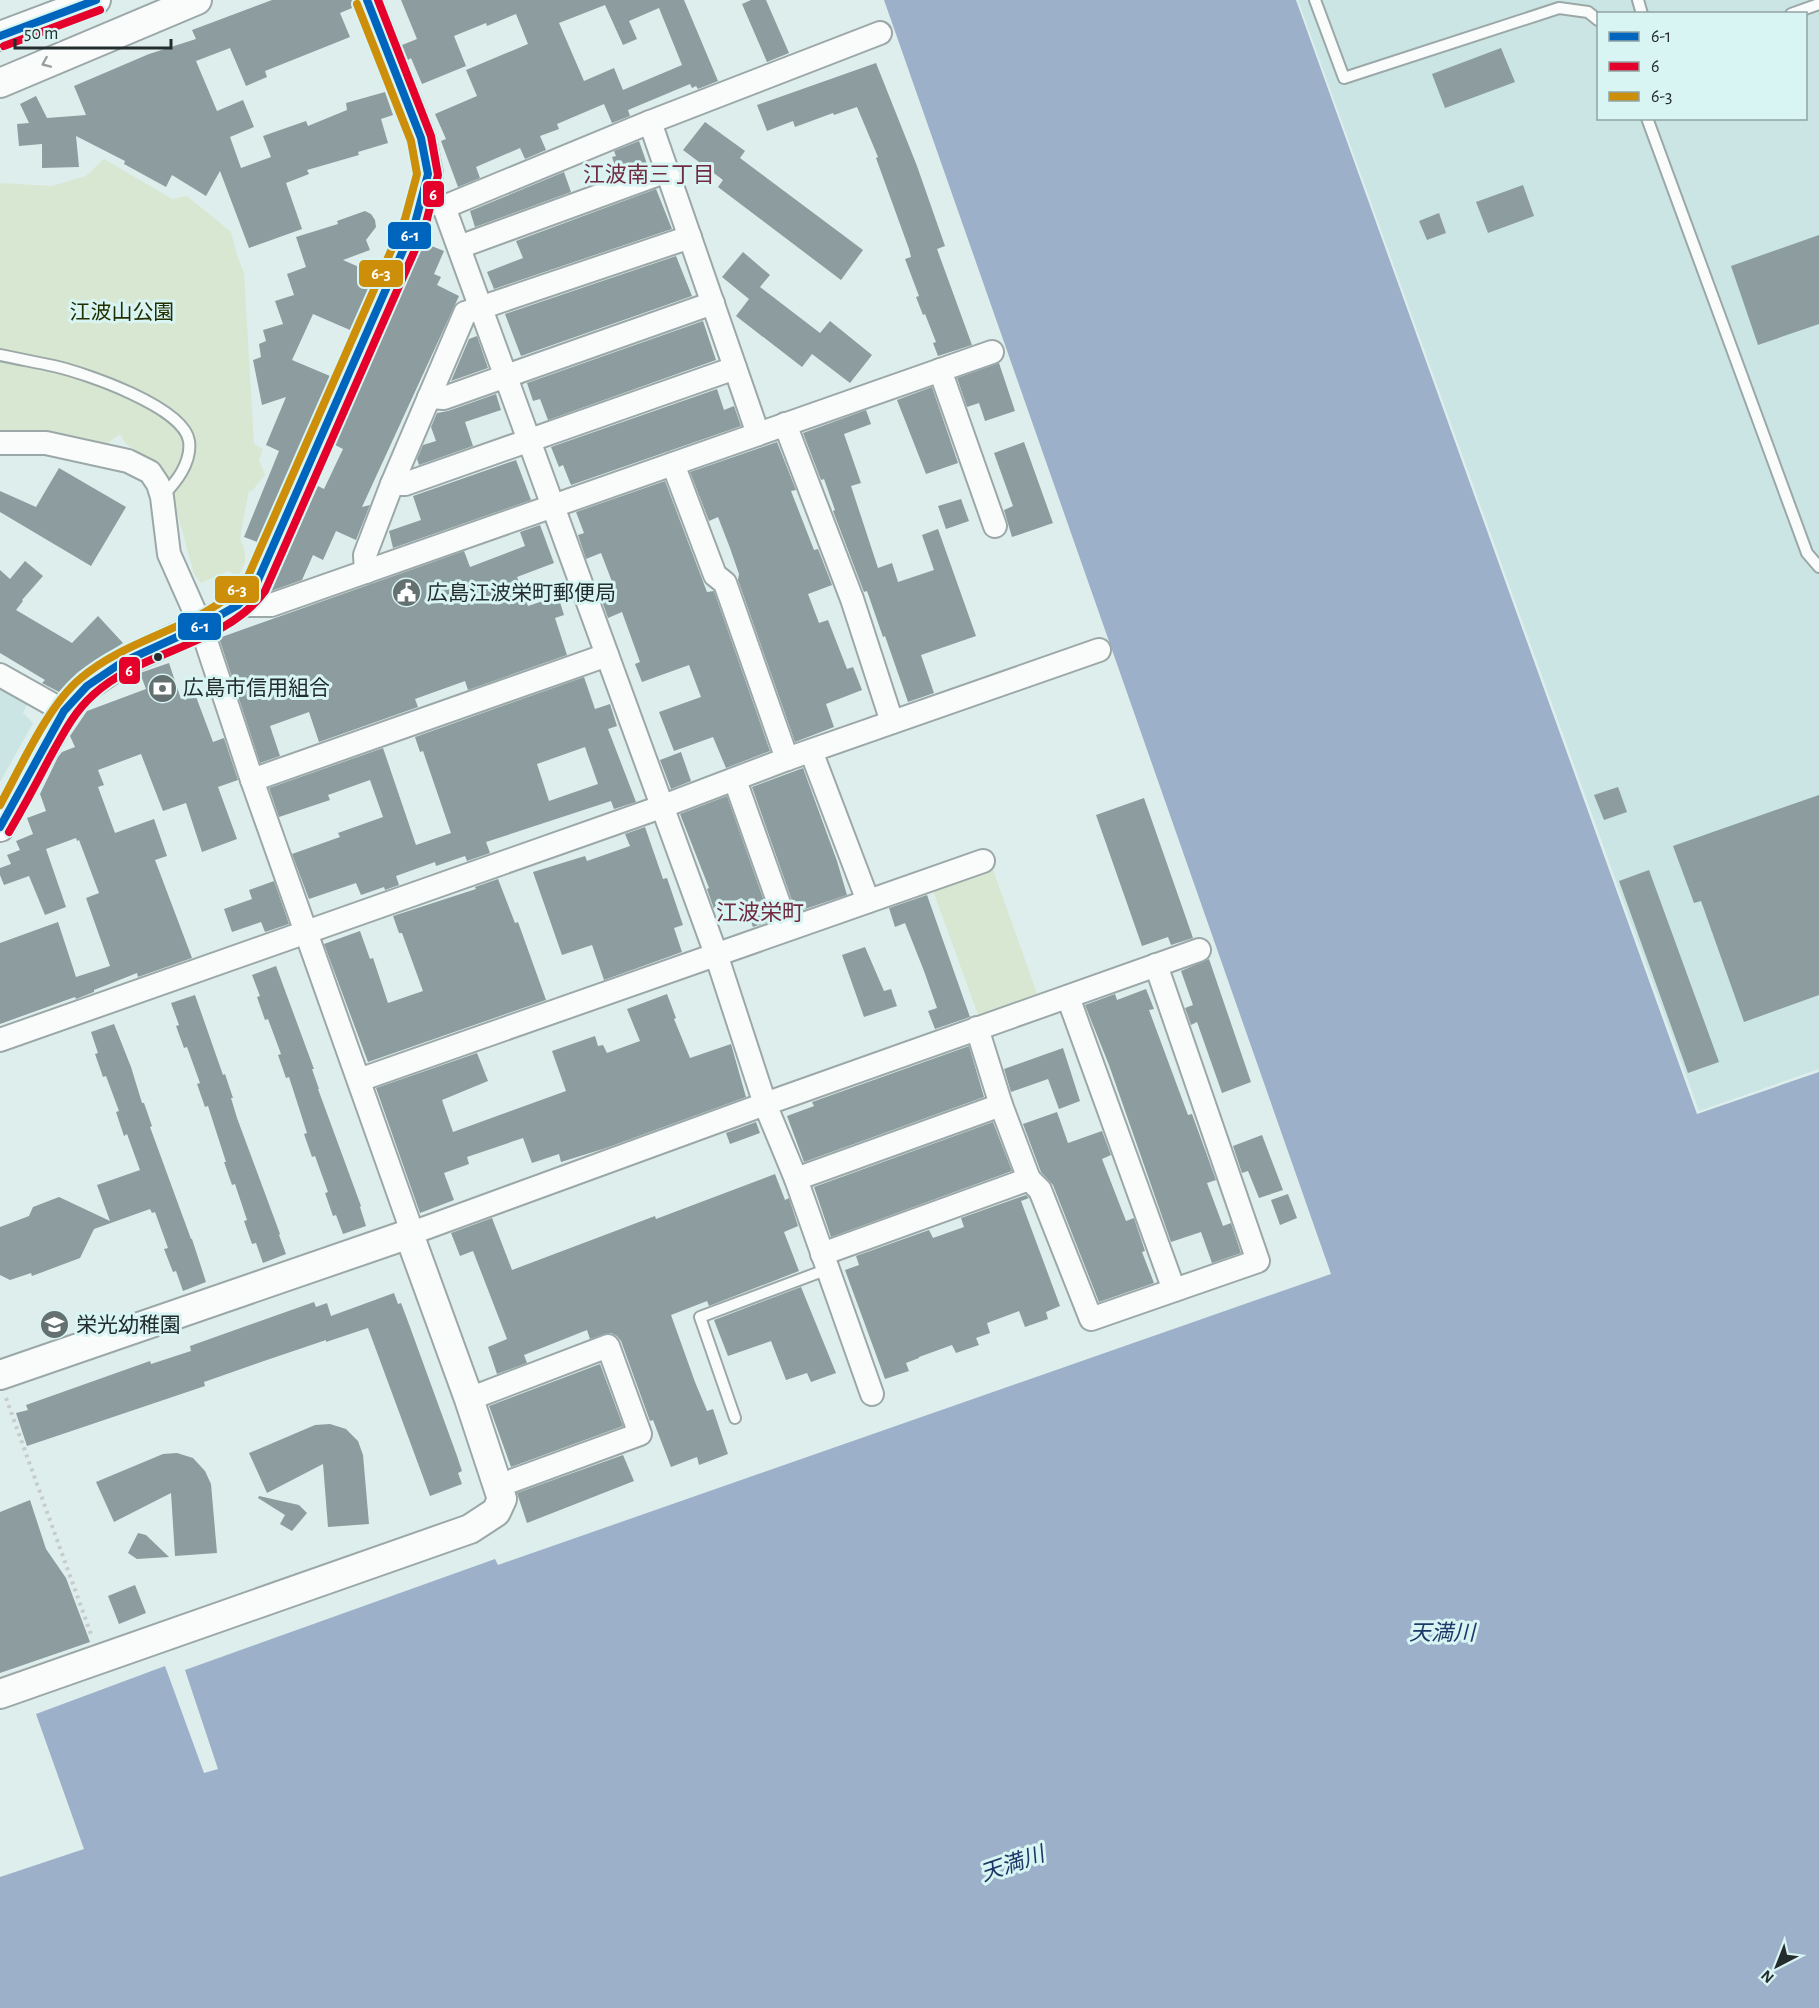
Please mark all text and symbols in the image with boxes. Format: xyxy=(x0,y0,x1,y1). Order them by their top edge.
scale bar xyxy=(15,12,171,50)
legend xyxy=(1597,12,1807,120)
text: 50 m xyxy=(24,25,58,43)
text: 6-1 xyxy=(1651,28,1671,46)
one-way arrow xyxy=(41,56,52,68)
text: 6 xyxy=(1651,58,1659,76)
text: 6-3 xyxy=(1651,88,1672,106)
district label: 江波南三丁目 xyxy=(583,163,715,186)
line badge: 6 xyxy=(422,180,445,208)
text: 6 xyxy=(429,187,437,203)
line badge: 6-1 xyxy=(387,221,432,250)
text: 6-1 xyxy=(401,228,419,244)
line badge: 6-3 xyxy=(358,259,404,288)
text: 6-3 xyxy=(371,266,391,282)
park label: 江波山公園 xyxy=(70,301,175,323)
line badge: 6-3 xyxy=(214,575,260,604)
public building icon: 広島江波栄町郵便局 xyxy=(390,577,422,609)
text: 6-3 xyxy=(227,582,247,598)
place label: 広島江波栄町郵便局 xyxy=(427,582,616,604)
line badge: 6-1 xyxy=(177,612,222,641)
text: 6-1 xyxy=(191,619,209,635)
unlabelled marker xyxy=(152,651,164,663)
line badge: 6 xyxy=(118,656,141,685)
text: 6 xyxy=(125,663,133,679)
bank icon: 広島市信用組合 xyxy=(146,672,178,704)
place label: 広島市信用組合 xyxy=(183,677,330,699)
district label: 江波栄町 xyxy=(716,901,804,924)
school or university icon: 栄光幼稚園 xyxy=(39,1309,71,1341)
place label: 栄光幼稚園 xyxy=(76,1314,181,1336)
water label: 天満川 xyxy=(1409,1621,1477,1644)
water label: 天満川 xyxy=(977,1841,1049,1885)
north arrow xyxy=(1747,1936,1807,1996)
text: N xyxy=(1758,1967,1777,1986)

